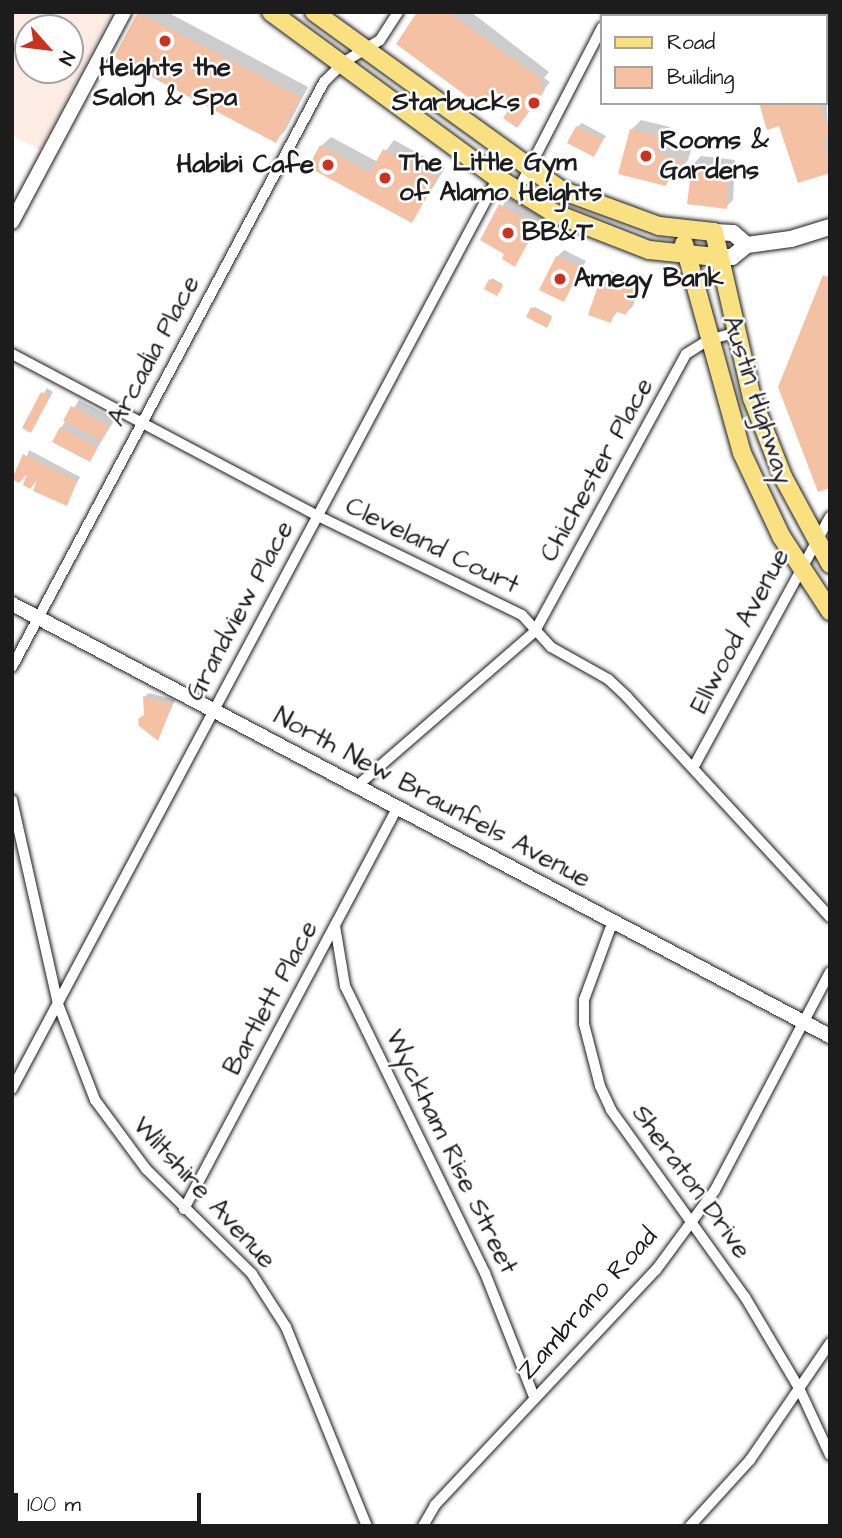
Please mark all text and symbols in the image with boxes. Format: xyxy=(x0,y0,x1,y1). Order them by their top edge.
north arrow xyxy=(14,14,84,84)
legend xyxy=(600,14,828,105)
text: Road xyxy=(667,28,715,57)
marker: Heights the Salon & Spa xyxy=(157,33,173,49)
text: N xyxy=(52,47,81,70)
place label: Heights the Salon & Spa xyxy=(93,52,237,114)
text: Building xyxy=(667,63,734,92)
place label: Starbucks xyxy=(392,87,520,119)
marker: Starbucks xyxy=(526,95,542,111)
place label: Rooms & Gardens xyxy=(660,125,769,186)
place label: The Little Gym of Alamo Heights xyxy=(399,147,602,208)
marker: Rooms & Gardens xyxy=(638,148,654,164)
place label: Habibi Cafe xyxy=(176,149,314,181)
marker: Habibi Cafe xyxy=(320,157,336,173)
marker: The Little Gym of Alamo Heights xyxy=(377,170,393,186)
place label: BB&T xyxy=(522,217,593,249)
marker: BB&T xyxy=(500,225,516,241)
place label: Amegy Bank xyxy=(574,263,724,295)
street label: Arcadia Place xyxy=(101,270,207,432)
marker: Amegy Bank xyxy=(552,271,568,287)
street label: Austin Highway xyxy=(715,312,799,488)
street label: Chichester Place xyxy=(534,373,660,567)
street label: Cleveland Court xyxy=(340,490,524,602)
street label: Grandview Place xyxy=(179,516,301,706)
street label: Ellwood Avenue xyxy=(683,543,797,719)
street label: North New Braunfels Avenue xyxy=(268,701,596,895)
street label: Bartlett Place xyxy=(217,915,325,1081)
street label: Wyckham Rise Street xyxy=(378,1025,524,1279)
street label: Sheraton Drive xyxy=(625,1099,757,1265)
street label: Wiltshire Avenue xyxy=(126,1111,282,1275)
street label: Zambrano Road xyxy=(512,1222,664,1386)
scale bar xyxy=(18,1478,205,1522)
text: 100 m xyxy=(27,1490,81,1519)

